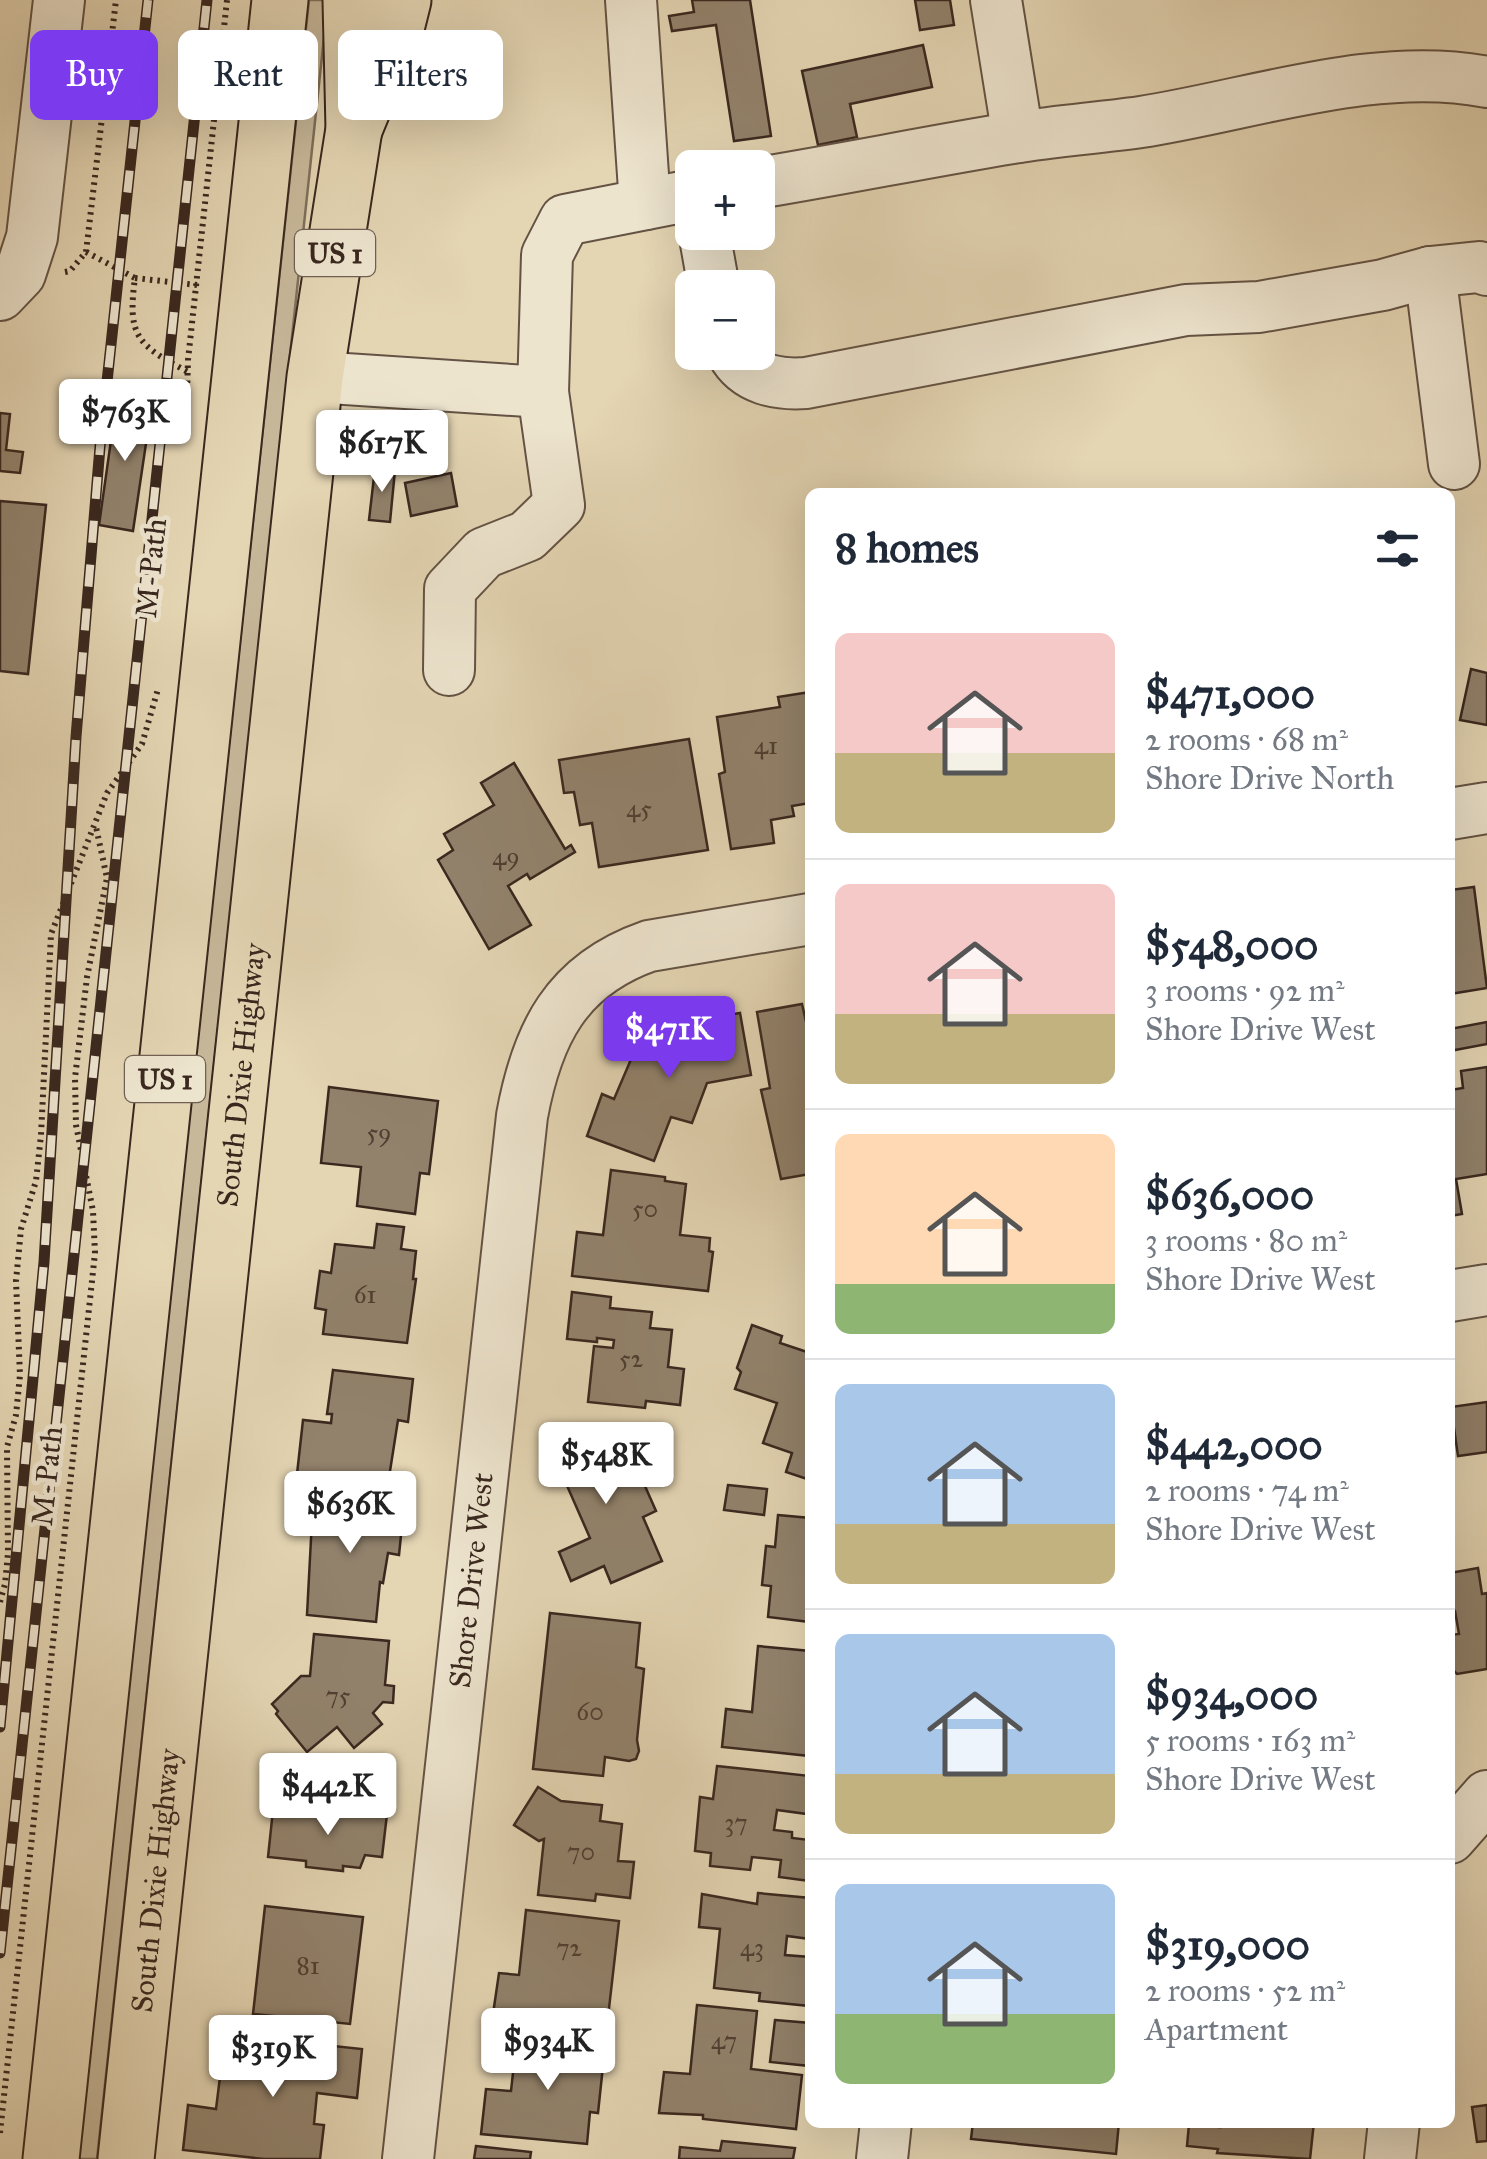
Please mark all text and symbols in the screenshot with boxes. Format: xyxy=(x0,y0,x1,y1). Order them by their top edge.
chip: Buy xyxy=(30,30,158,120)
chip: Rent xyxy=(178,30,318,120)
chip: Filters xyxy=(338,30,503,120)
map controls xyxy=(675,150,775,370)
button: + xyxy=(675,150,775,250)
road number: US 1 xyxy=(295,230,375,276)
button: − xyxy=(675,270,775,370)
pin: $763K xyxy=(55,379,195,464)
text: $763K xyxy=(81,392,169,431)
pin: $617K xyxy=(312,410,452,495)
text: $617K xyxy=(338,423,426,462)
street label: M-Path xyxy=(128,516,174,620)
icon: filters xyxy=(1370,521,1425,576)
text: 8 homes xyxy=(835,522,979,574)
text: $471,000 xyxy=(1145,668,1315,720)
icon: home xyxy=(915,673,1035,793)
text: 2 rooms · 68 m² xyxy=(1145,720,1348,759)
house number: 41 xyxy=(754,730,778,761)
text: Shore Drive North xyxy=(1145,759,1394,798)
house number: 45 xyxy=(626,793,652,824)
house number: 49 xyxy=(492,841,520,872)
text: $548,000 xyxy=(1145,919,1319,971)
icon: home xyxy=(915,924,1035,1044)
street label: South Dixie Highway xyxy=(209,940,273,1209)
text: 3 rooms · 92 m² xyxy=(1145,971,1345,1010)
pin: $471K xyxy=(599,996,739,1081)
text: $471K xyxy=(625,1009,713,1048)
text: Shore Drive West xyxy=(1145,1010,1376,1049)
road number: US 1 xyxy=(125,1056,205,1102)
house number: 59 xyxy=(366,1117,392,1148)
text: $636,000 xyxy=(1145,1169,1314,1221)
icon: home xyxy=(915,1174,1035,1294)
house number: 50 xyxy=(632,1193,658,1224)
text: 3 rooms · 80 m² xyxy=(1145,1221,1347,1260)
text: Shore Drive West xyxy=(1145,1260,1376,1299)
house number: 61 xyxy=(354,1279,376,1310)
house number: 52 xyxy=(619,1343,644,1374)
text: $442,000 xyxy=(1145,1419,1323,1471)
pin: $548K xyxy=(536,1422,676,1507)
street label: M-Path xyxy=(24,1424,70,1528)
icon: home xyxy=(915,1424,1035,1544)
text: $548K xyxy=(561,1435,651,1474)
pin: $636K xyxy=(280,1471,420,1556)
street label: Shore Drive West xyxy=(442,1471,501,1690)
text: 2 rooms · 74 m² xyxy=(1145,1471,1349,1510)
text: $636K xyxy=(306,1484,394,1523)
text: Shore Drive West xyxy=(1145,1510,1376,1549)
text: $934,000 xyxy=(1145,1669,1318,1721)
icon: home xyxy=(915,1674,1035,1794)
house number: 75 xyxy=(326,1680,351,1711)
house number: 60 xyxy=(576,1696,604,1727)
text: 5 rooms · 163 m² xyxy=(1145,1721,1355,1760)
street label: South Dixie Highway xyxy=(124,1746,188,2014)
pin: $442K xyxy=(258,1753,398,1838)
text: Shore Drive West xyxy=(1145,1760,1376,1799)
text: $442K xyxy=(281,1766,375,1805)
house number: 37 xyxy=(724,1807,748,1838)
house number: 70 xyxy=(567,1836,595,1867)
text: $319,000 xyxy=(1145,1919,1310,1971)
icon: home xyxy=(915,1924,1035,2044)
house number: 72 xyxy=(556,1932,583,1963)
house number: 43 xyxy=(740,1932,764,1963)
house number: 81 xyxy=(296,1950,320,1981)
text: 2 rooms · 52 m² xyxy=(1145,1971,1345,2010)
pin: $934K xyxy=(478,2008,618,2093)
text: Apartment xyxy=(1145,2010,1288,2049)
pin: $319K xyxy=(203,2015,343,2100)
text: $934K xyxy=(503,2021,593,2060)
house number: 47 xyxy=(711,2025,737,2056)
text: $319K xyxy=(231,2028,315,2067)

